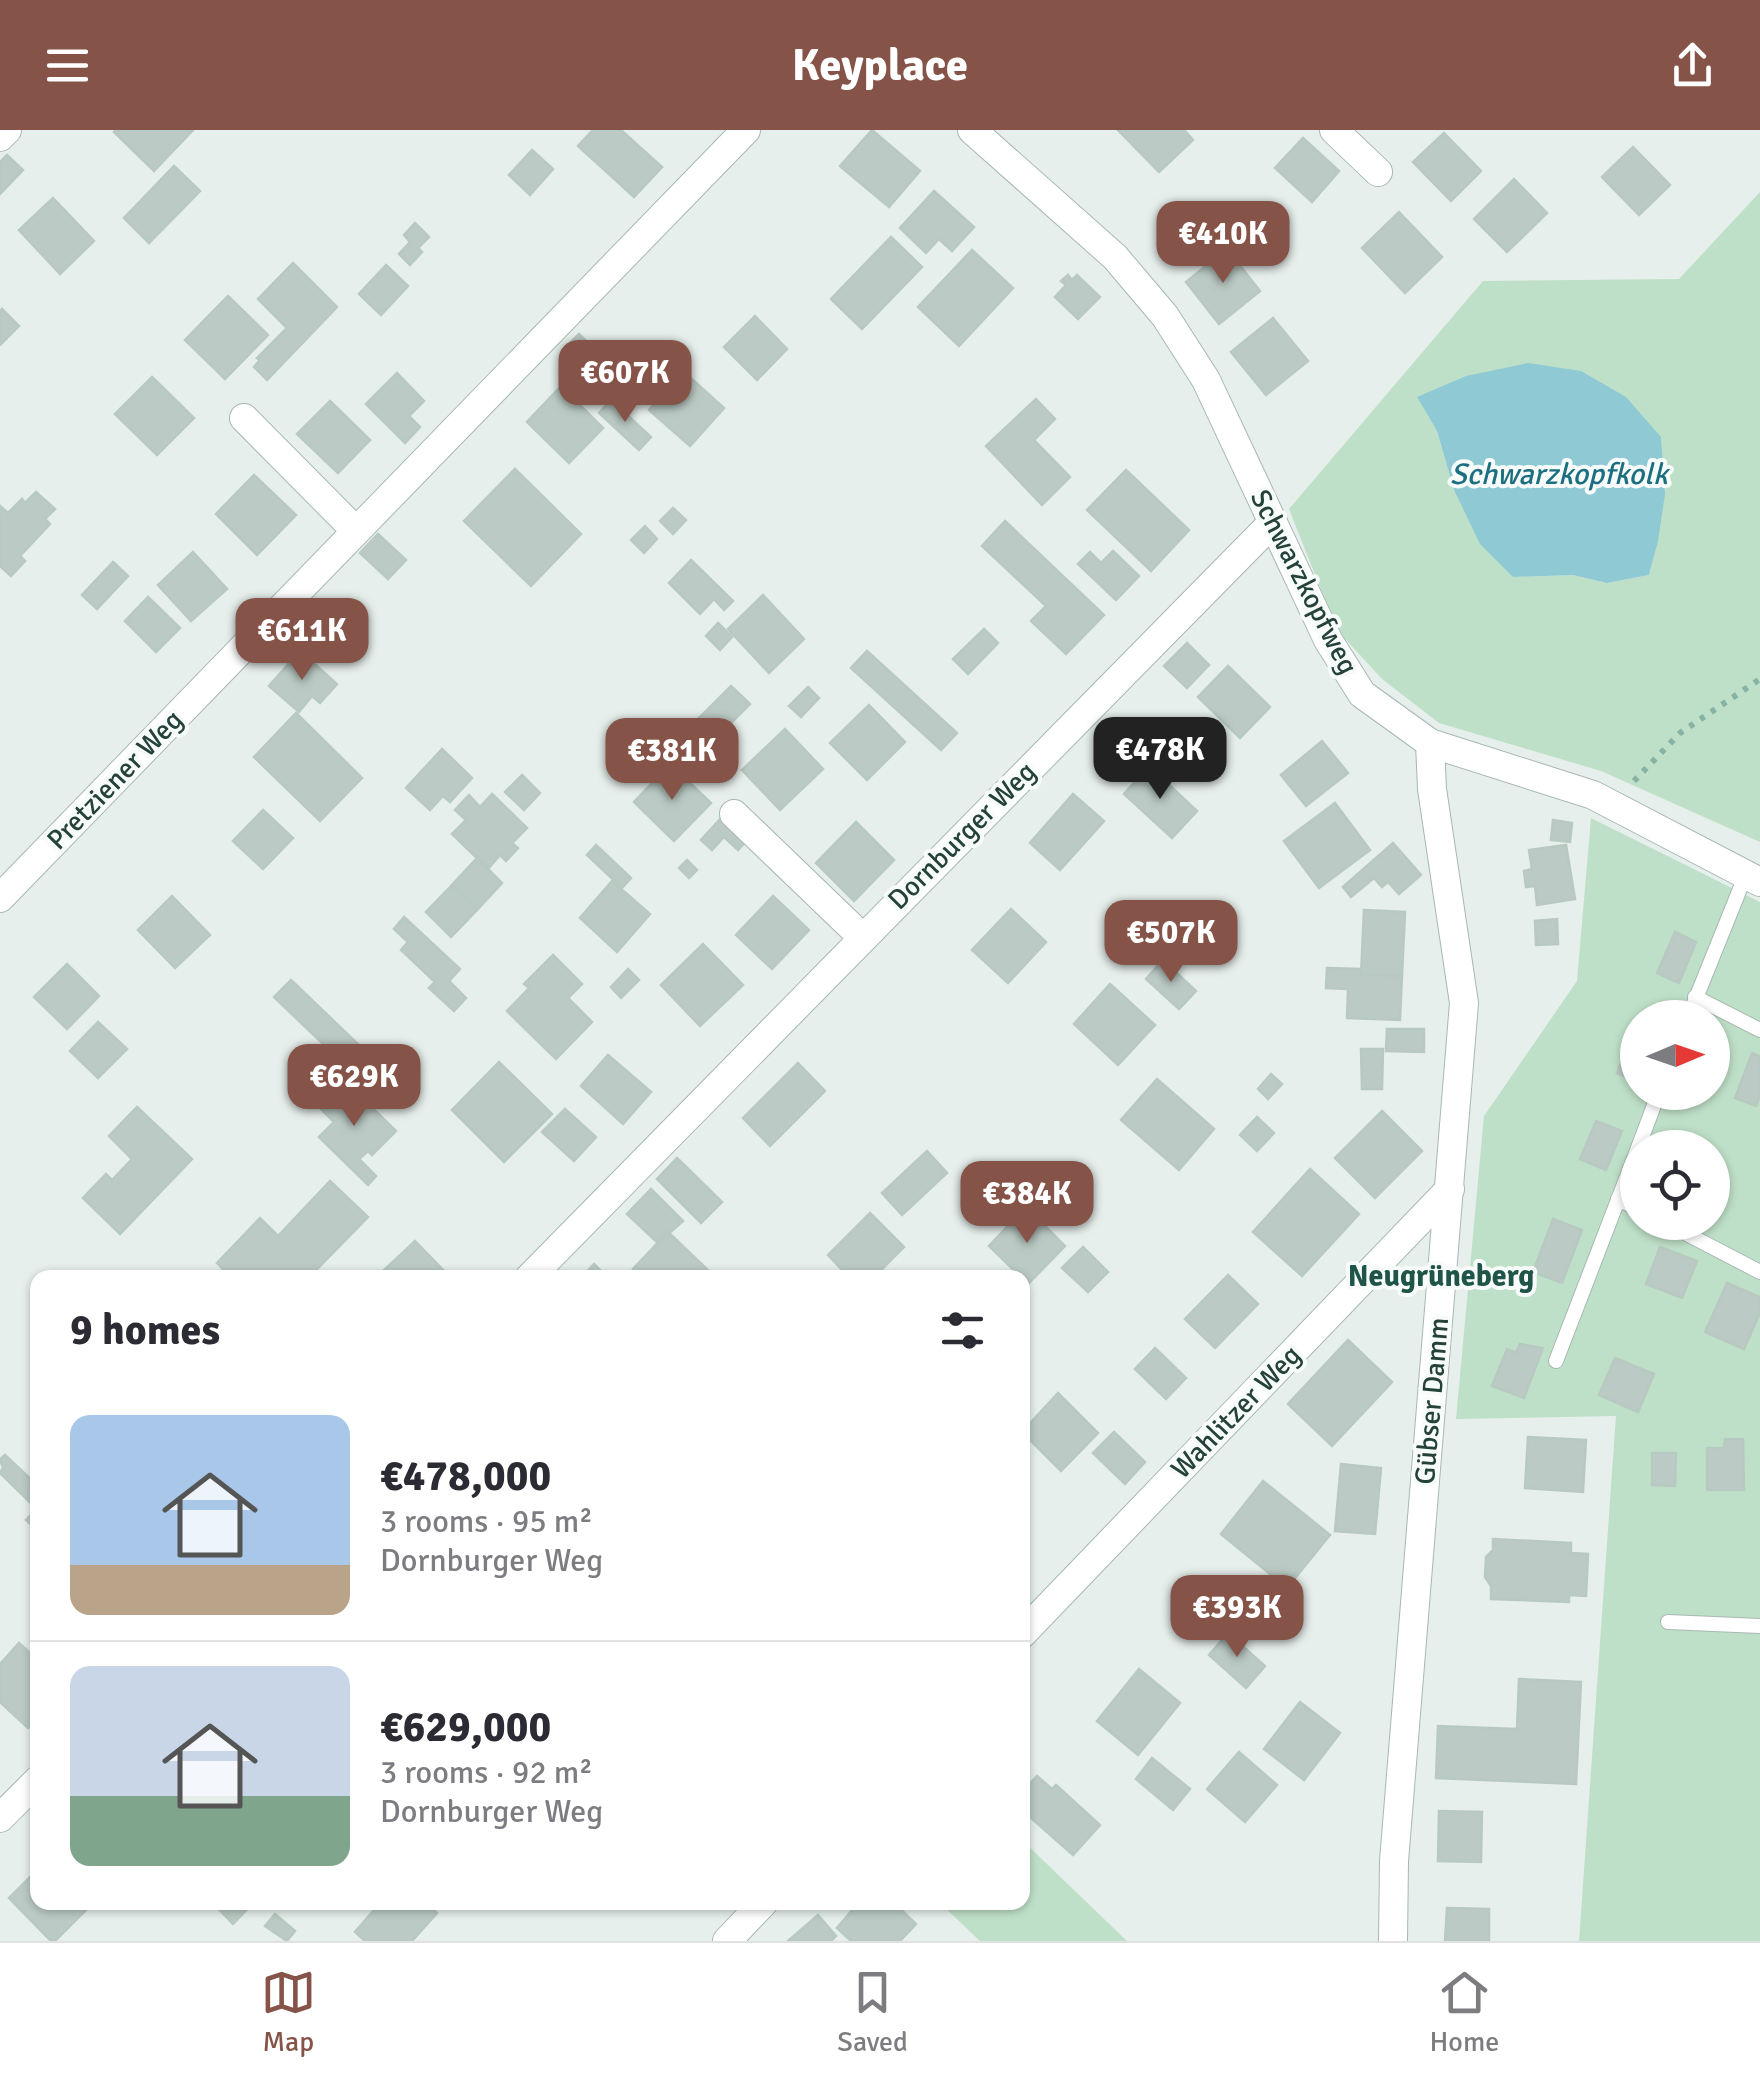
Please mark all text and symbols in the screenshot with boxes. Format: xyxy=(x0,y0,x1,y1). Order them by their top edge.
icon: menu xyxy=(40,38,95,93)
text: Keyplace xyxy=(792,38,968,93)
icon: share xyxy=(1665,38,1720,93)
pin: €410K xyxy=(1153,201,1293,286)
text: €410K xyxy=(1179,214,1267,253)
pin: €607K xyxy=(555,340,695,425)
text: €607K xyxy=(581,353,669,392)
water label: Schwarzkopfkolk xyxy=(1450,456,1671,493)
street label: Schwarzkopfweg xyxy=(1243,484,1365,680)
pin: €611K xyxy=(232,598,372,683)
text: €611K xyxy=(258,611,346,650)
street label: Pretziener Weg xyxy=(40,703,190,857)
pin: €478K xyxy=(1090,717,1230,802)
pin: €381K xyxy=(602,718,742,803)
text: €478K xyxy=(1116,730,1204,769)
text: €381K xyxy=(628,731,716,770)
street label: Dornburger Weg xyxy=(881,755,1043,917)
pin: €507K xyxy=(1101,900,1241,985)
text: €507K xyxy=(1127,913,1215,952)
north arrow xyxy=(1620,1000,1730,1110)
map controls xyxy=(1620,1000,1730,1240)
pin: €629K xyxy=(284,1044,424,1129)
text: €629K xyxy=(310,1057,398,1096)
button: locate xyxy=(1620,1130,1730,1240)
pin: €384K xyxy=(957,1161,1097,1246)
text: €384K xyxy=(983,1174,1071,1213)
district label: Neugrüneberg xyxy=(1348,1258,1534,1295)
icon: filters xyxy=(935,1303,990,1358)
text: 9 homes xyxy=(70,1305,220,1356)
street label: Gübser Damm xyxy=(1408,1316,1456,1486)
street label: Wahlitzer Weg xyxy=(1164,1338,1308,1486)
text: €478,000 xyxy=(380,1451,551,1502)
icon: home xyxy=(150,1455,270,1575)
text: 3 rooms · 95 m² xyxy=(380,1502,593,1541)
text: Dornburger Weg xyxy=(380,1541,603,1580)
pin: €393K xyxy=(1167,1575,1307,1660)
text: €393K xyxy=(1193,1588,1281,1627)
text: €629,000 xyxy=(380,1702,551,1753)
icon: home xyxy=(150,1706,270,1826)
text: 3 rooms · 92 m² xyxy=(380,1753,593,1792)
text: Dornburger Weg xyxy=(380,1792,603,1831)
tab: Map xyxy=(261,1965,316,2059)
tab: Saved xyxy=(837,1965,908,2059)
tab: Home xyxy=(1429,1965,1499,2059)

